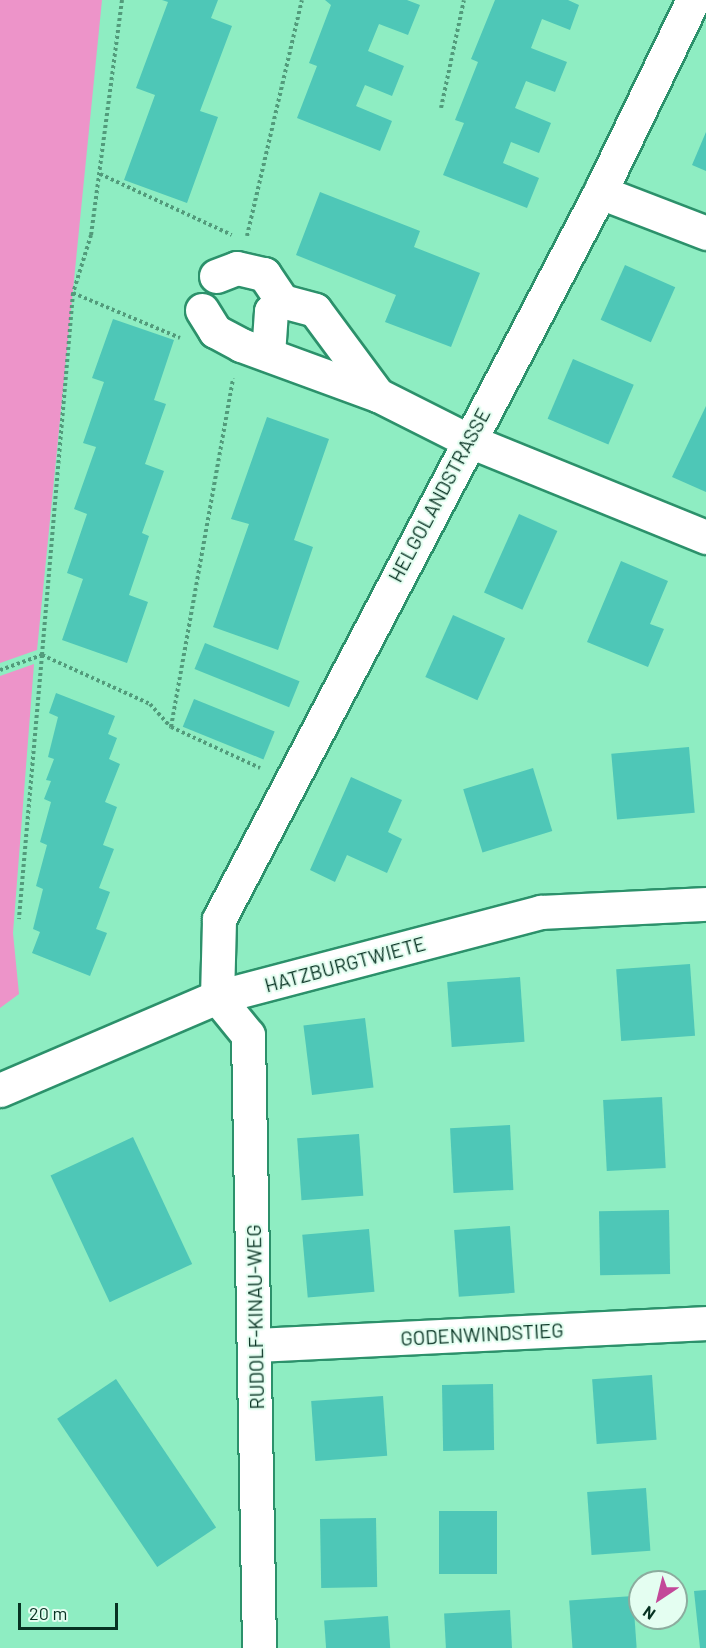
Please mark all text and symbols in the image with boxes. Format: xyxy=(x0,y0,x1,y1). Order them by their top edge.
street label: HELGOLANDSTRASSE xyxy=(383,404,495,586)
street label: HATZBURGTWIETE xyxy=(262,931,428,997)
street label: RUDOLF-KINAU-WEG xyxy=(241,1224,269,1410)
street label: GODENWINDSTIEG xyxy=(400,1318,564,1350)
north arrow xyxy=(628,1570,688,1630)
scale bar xyxy=(21,1591,122,1629)
text: 20 m xyxy=(29,1602,67,1624)
text: N xyxy=(639,1603,658,1624)

